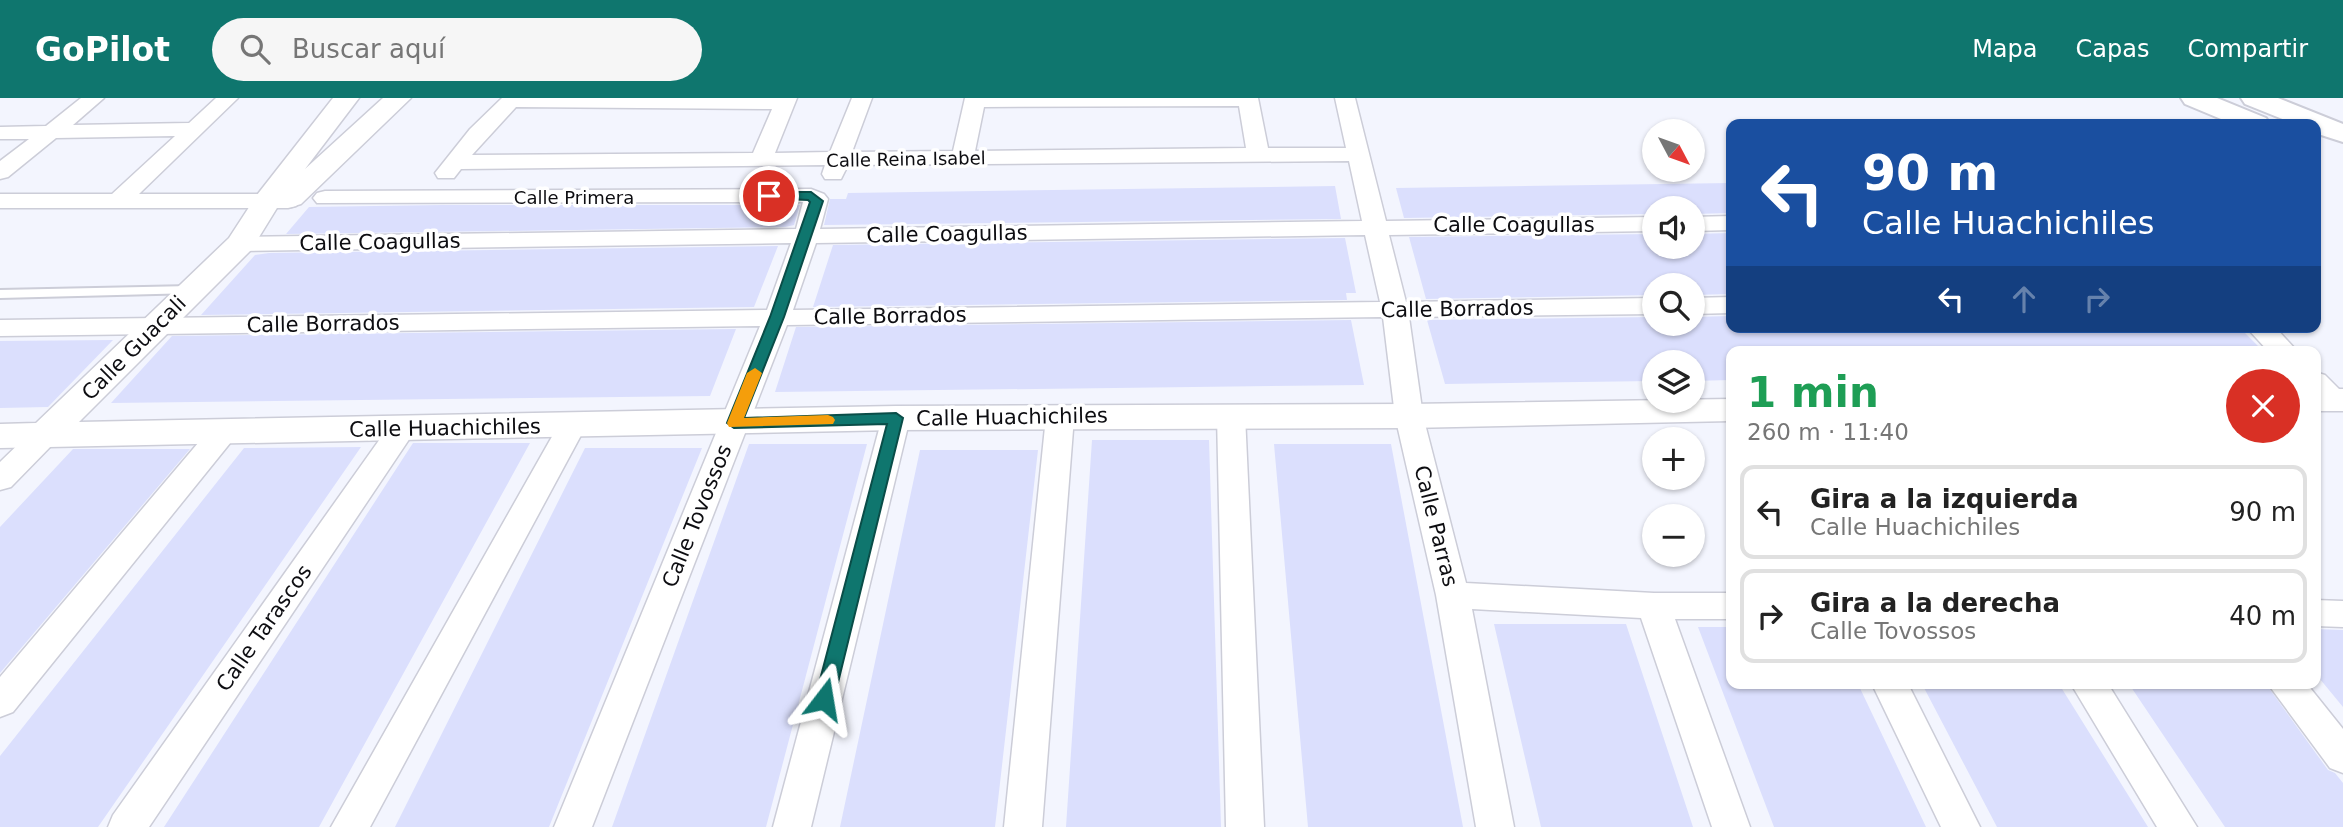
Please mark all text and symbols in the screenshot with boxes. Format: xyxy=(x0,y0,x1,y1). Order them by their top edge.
search box xyxy=(212,18,702,81)
text: GoPilot xyxy=(35,30,170,69)
icon: search xyxy=(236,30,274,68)
text: Buscar aquí xyxy=(292,34,445,64)
text: Mapa xyxy=(1972,35,2038,63)
text: Capas xyxy=(2076,35,2149,63)
text: Compartir xyxy=(2187,35,2308,63)
north arrow xyxy=(1642,119,1704,182)
map controls xyxy=(1642,119,1705,567)
text: 90 m xyxy=(1862,145,1998,202)
street label: Calle Reina Isabel xyxy=(826,147,986,171)
icon: left xyxy=(1747,147,1838,238)
pin xyxy=(739,166,799,226)
icon: arrive xyxy=(750,177,788,215)
street label: Calle Primera xyxy=(514,187,634,208)
button: sound xyxy=(1642,196,1705,259)
text: Calle Huachichiles xyxy=(1862,204,2154,242)
street label: Calle Coagullas xyxy=(1433,213,1595,237)
street label: Calle Coagullas xyxy=(866,221,1028,247)
street label: Calle Coagullas xyxy=(299,229,461,255)
button: search xyxy=(1642,273,1705,336)
icon: left xyxy=(1932,280,1970,318)
icon: ahead xyxy=(2005,280,2043,318)
icon: right xyxy=(2078,280,2116,318)
street label: Calle Guacali xyxy=(77,291,191,405)
street label: Calle Borrados xyxy=(1380,296,1534,322)
street label: Calle Borrados xyxy=(813,303,967,329)
street label: Calle Borrados xyxy=(246,311,400,337)
button: layers xyxy=(1642,350,1705,413)
text: 1 min xyxy=(1747,368,1879,417)
button: close xyxy=(2226,369,2300,443)
street label: Calle Huachichiles xyxy=(916,403,1108,431)
street label: Calle Huachichiles xyxy=(349,414,541,442)
text: 260 m · 11:40 xyxy=(1747,419,1909,445)
button: + xyxy=(1642,427,1705,490)
street label: Calle Tovossos xyxy=(657,441,737,591)
street label: Calle Parras xyxy=(1409,463,1463,589)
text: Gira a la izquierda xyxy=(1810,484,2078,514)
icon: left xyxy=(1751,493,1789,531)
text: 90 m xyxy=(2229,497,2296,527)
button: − xyxy=(1642,504,1705,567)
text: Calle Huachichiles xyxy=(1810,514,2020,540)
street label: Calle Tarascos xyxy=(211,560,317,696)
text: Gira a la derecha xyxy=(1810,588,2060,618)
icon: right xyxy=(1751,597,1789,635)
text: 40 m xyxy=(2229,601,2296,631)
text: Calle Tovossos xyxy=(1810,618,1976,644)
position arrow xyxy=(787,662,861,736)

